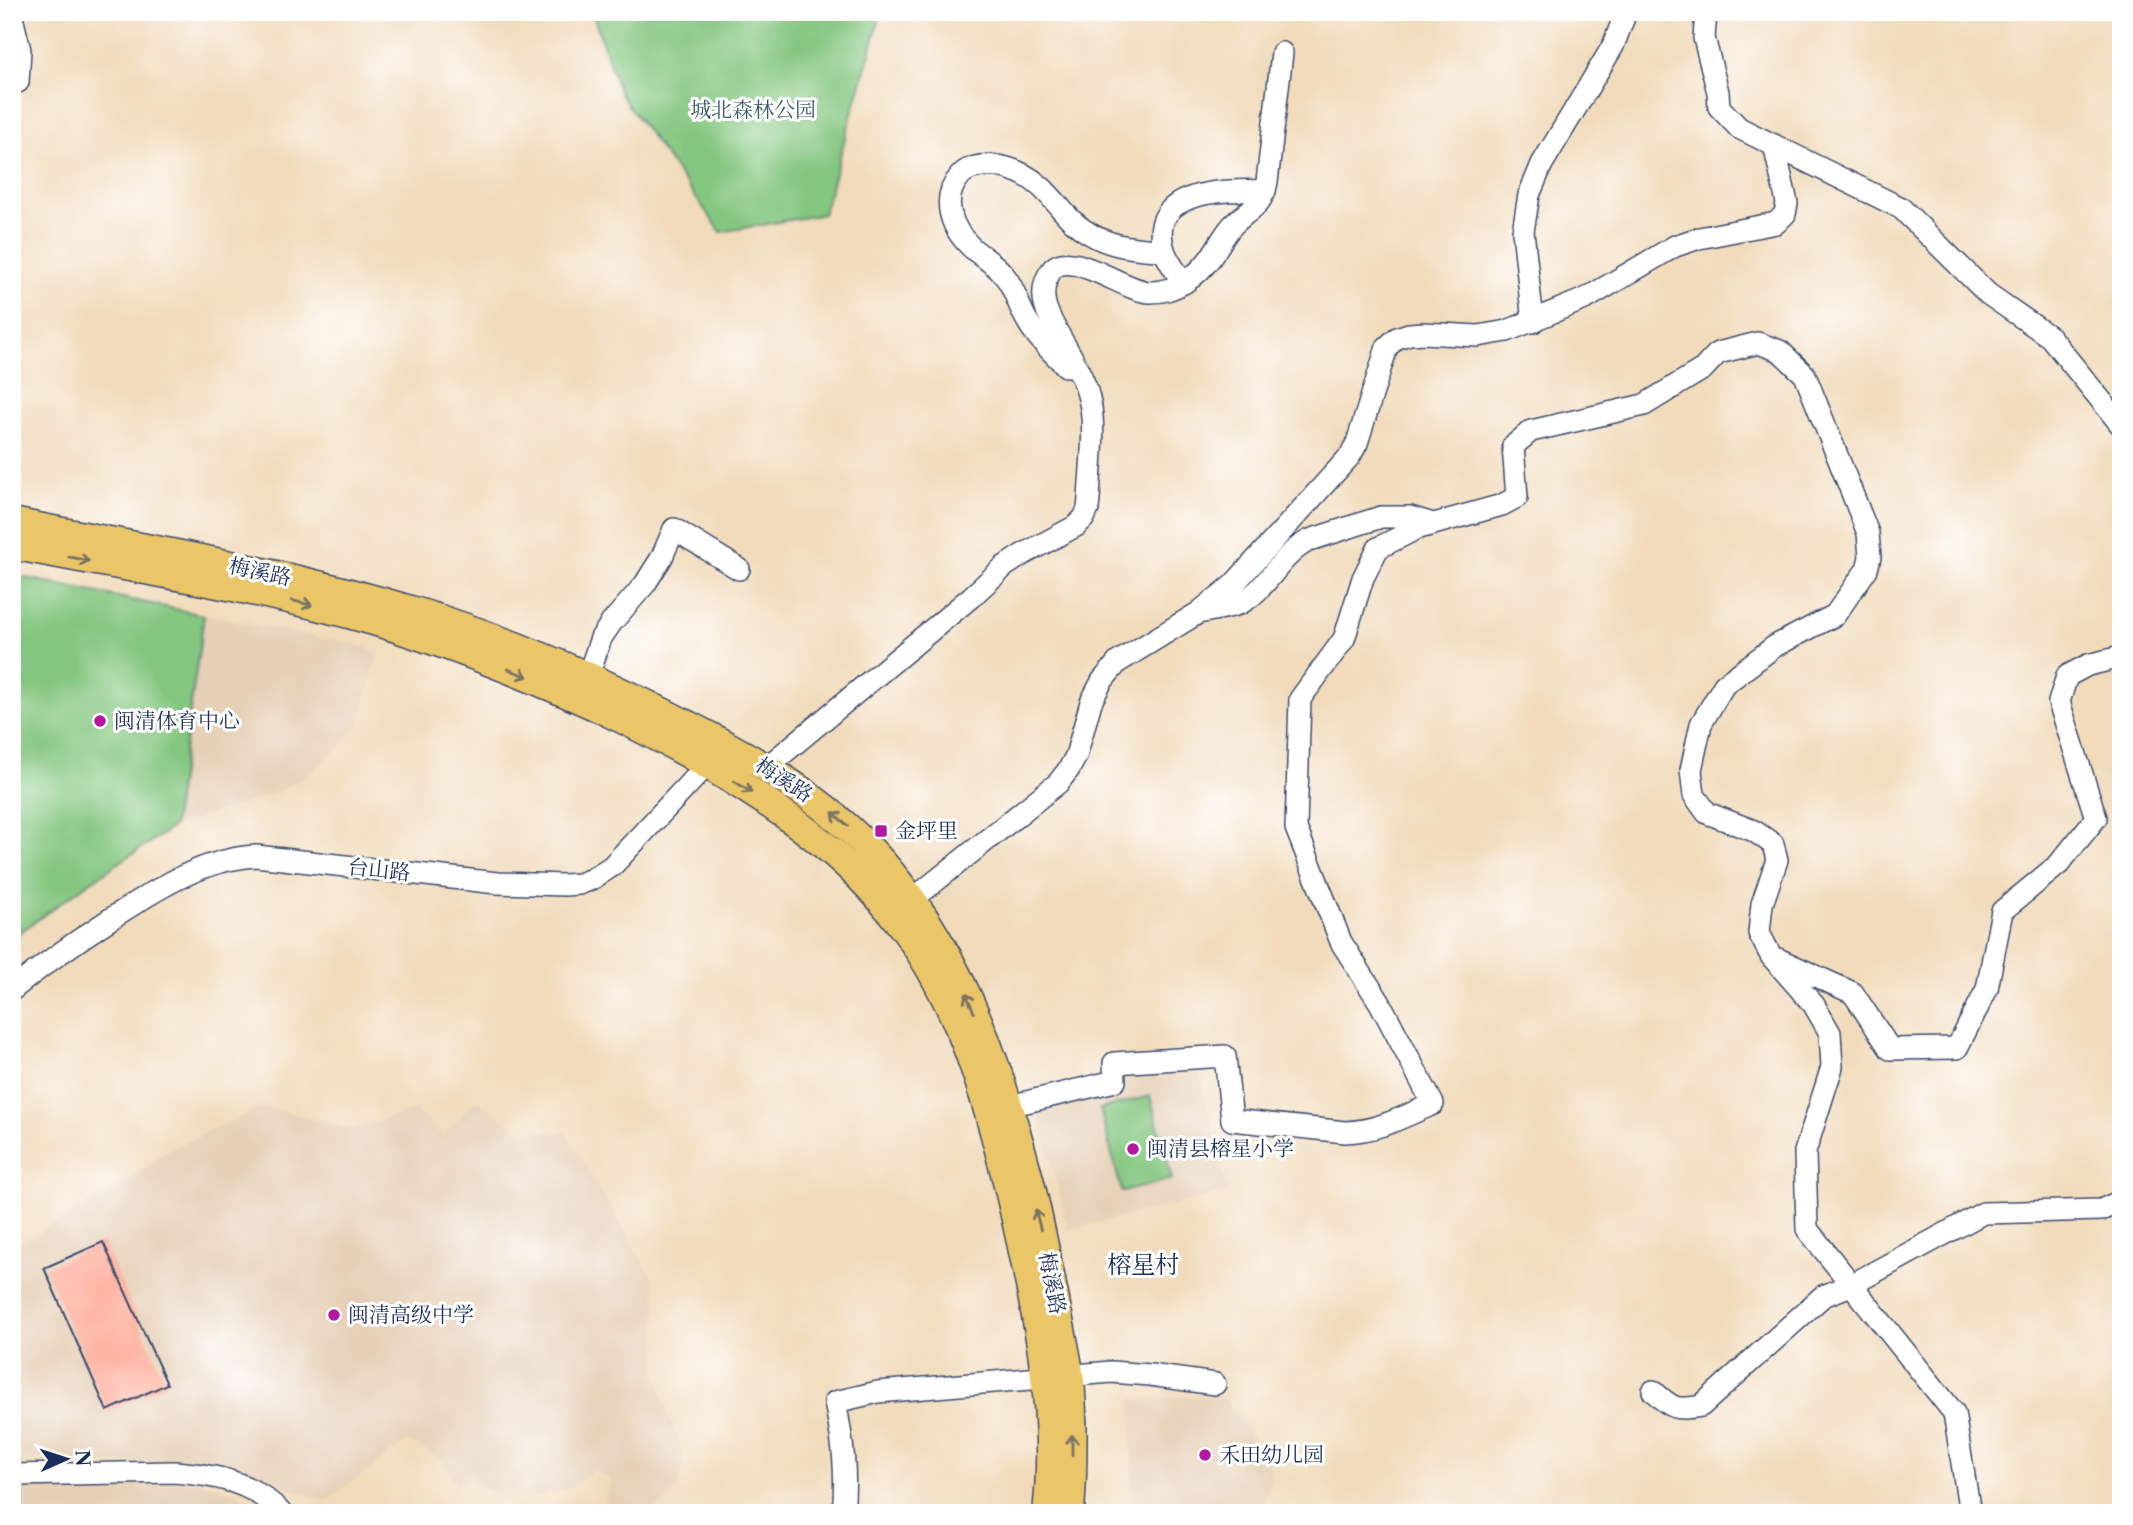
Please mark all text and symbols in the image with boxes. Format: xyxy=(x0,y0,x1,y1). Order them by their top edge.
park label: 城北森林公园 xyxy=(690,97,816,122)
one-way arrow xyxy=(67,552,90,566)
street label: 梅溪路 xyxy=(227,553,294,590)
one-way arrow xyxy=(290,597,313,611)
one-way arrow xyxy=(507,668,529,681)
place label: 闽清体育中心 xyxy=(114,708,240,733)
marker: 闽清体育中心 xyxy=(92,713,108,729)
street label: 梅溪路 xyxy=(751,752,817,807)
one-way arrow xyxy=(733,780,752,794)
one-way arrow xyxy=(832,811,849,828)
place label: 金坪里 xyxy=(895,818,958,843)
marker: 金坪里 xyxy=(873,823,889,839)
street label: 台山路 xyxy=(346,854,412,885)
one-way arrow xyxy=(963,993,976,1015)
place label: 闽清县榕星小学 xyxy=(1147,1136,1294,1161)
marker: 闽清县榕星小学 xyxy=(1125,1141,1141,1157)
one-way arrow xyxy=(1031,1209,1045,1232)
street label: 梅溪路 xyxy=(1034,1250,1071,1316)
district label: 榕星村 xyxy=(1107,1250,1179,1279)
place label: 闽清高级中学 xyxy=(348,1302,474,1327)
marker: 闽清高级中学 xyxy=(326,1307,342,1323)
north arrow xyxy=(32,1424,102,1494)
one-way arrow xyxy=(1065,1433,1079,1456)
place label: 禾田幼儿园 xyxy=(1219,1442,1324,1467)
marker: 禾田幼儿园 xyxy=(1197,1447,1213,1463)
text: N xyxy=(71,1449,94,1467)

